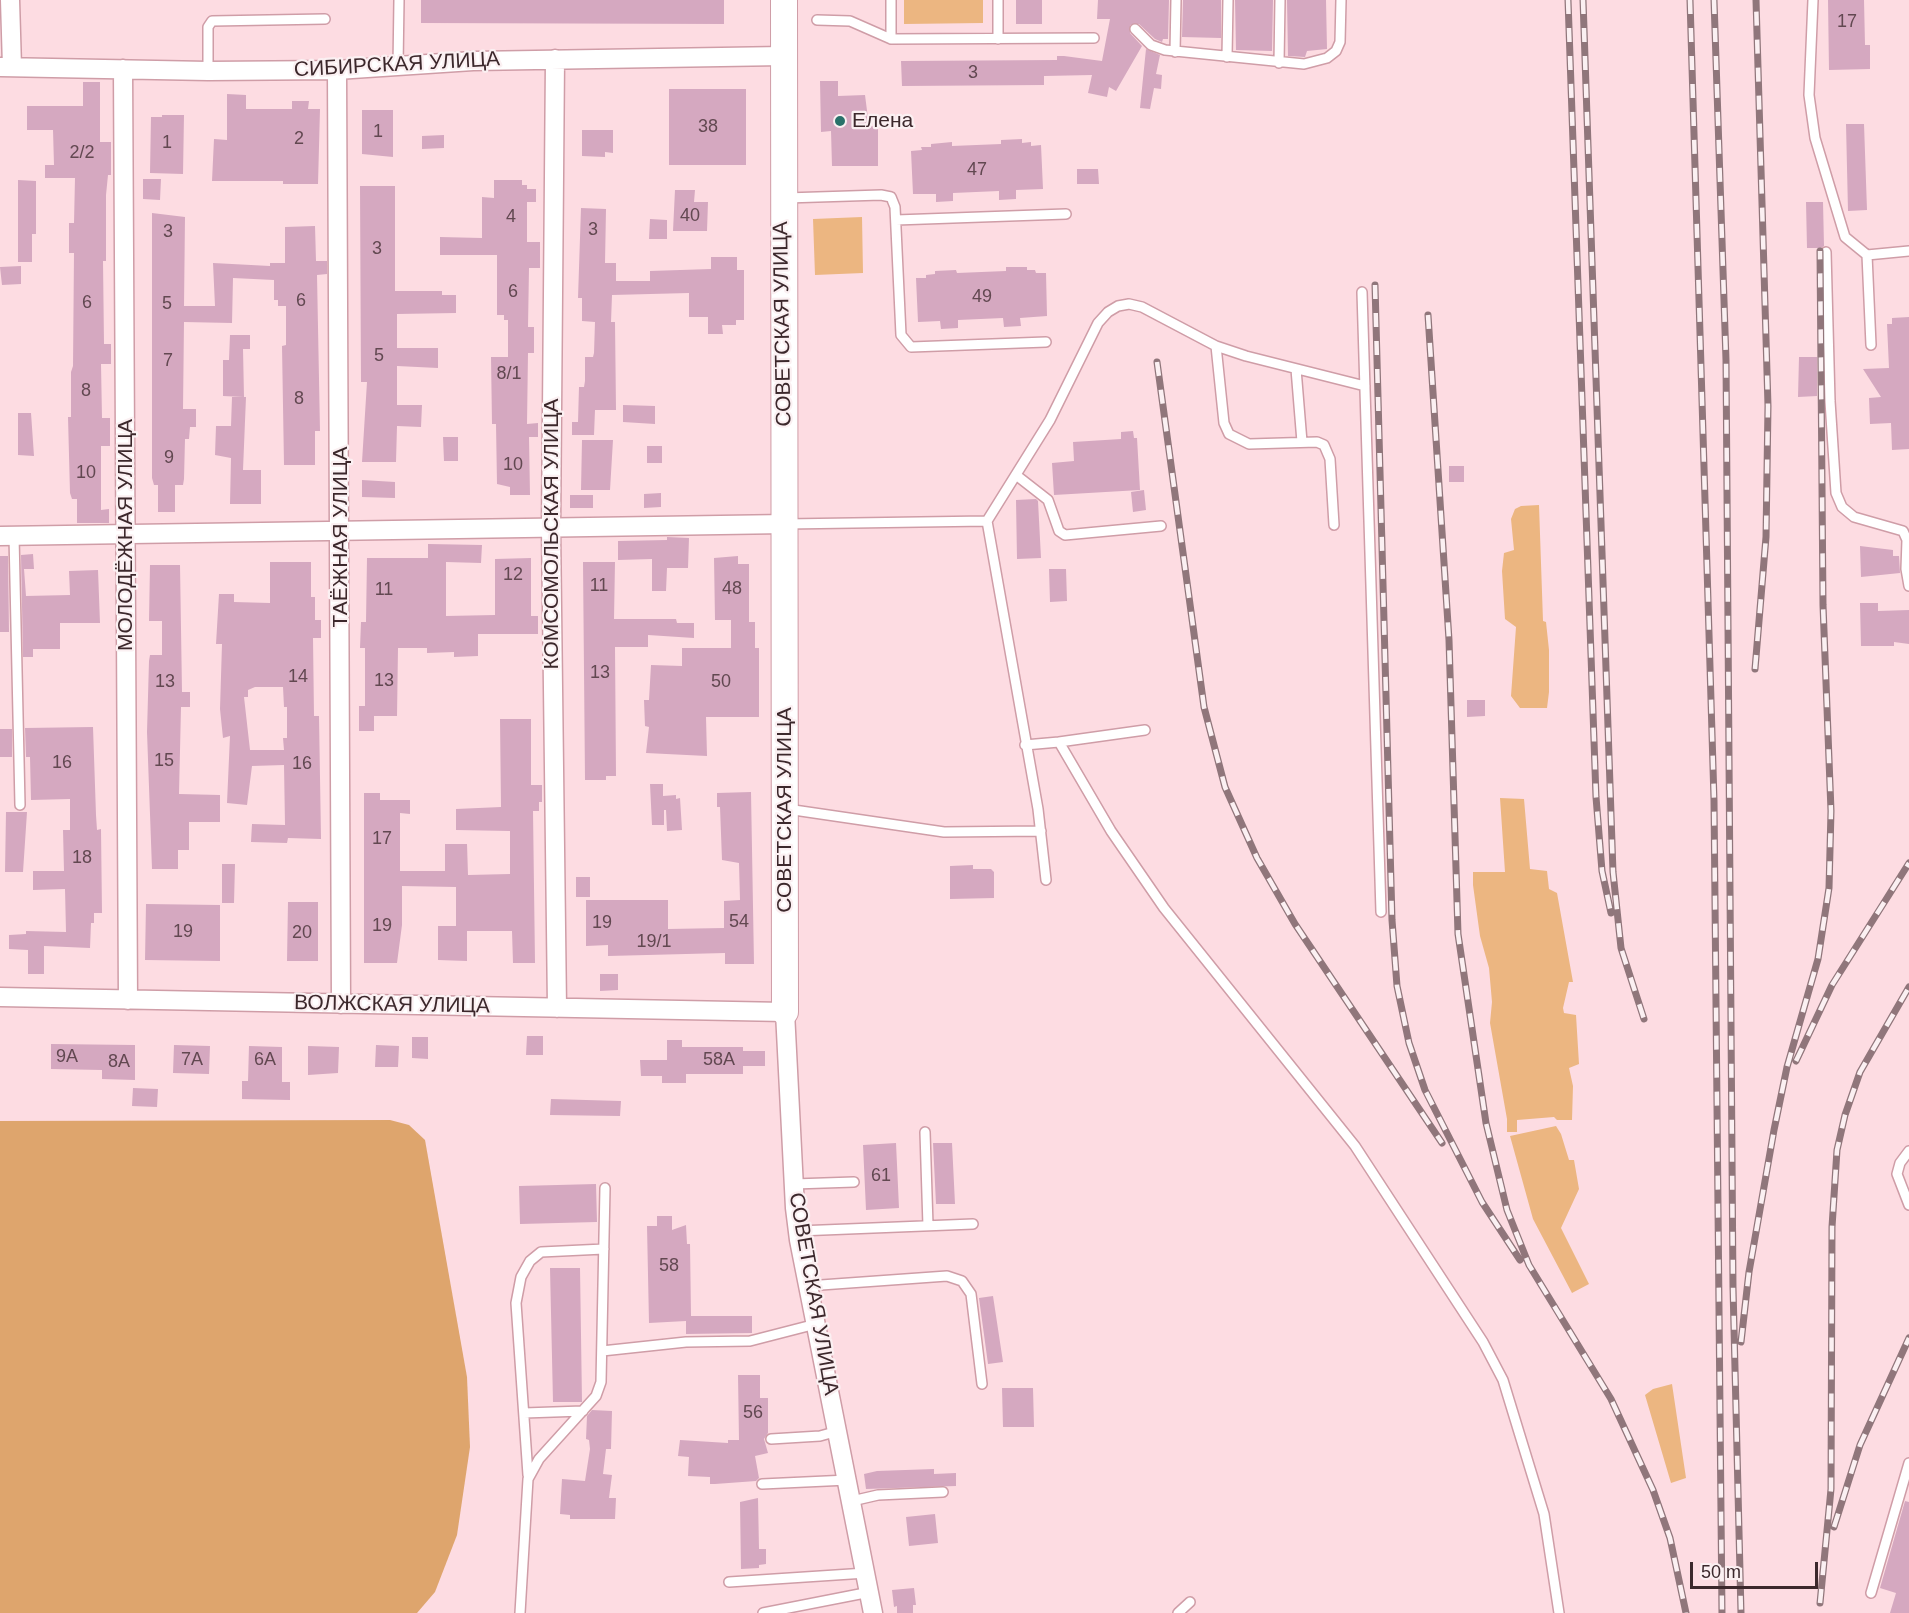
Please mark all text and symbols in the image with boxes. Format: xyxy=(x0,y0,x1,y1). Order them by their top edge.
house number: 17 xyxy=(1837,11,1857,33)
street label: СИБИРСКАЯ УЛИЦА xyxy=(293,47,501,83)
house number: 3 xyxy=(968,62,978,84)
place label: Елена xyxy=(852,108,913,134)
marker: Елена xyxy=(833,114,847,128)
house number: 38 xyxy=(698,116,718,138)
house number: 1 xyxy=(373,121,383,143)
house number: 2 xyxy=(294,128,304,150)
house number: 1 xyxy=(162,132,172,154)
house number: 2/2 xyxy=(69,142,95,164)
house number: 47 xyxy=(967,159,987,181)
house number: 40 xyxy=(680,205,700,227)
house number: 4 xyxy=(506,206,516,228)
house number: 3 xyxy=(588,219,598,241)
house number: 3 xyxy=(163,221,173,243)
street label: СОВЕТСКАЯ УЛИЦА xyxy=(769,221,797,427)
house number: 3 xyxy=(372,238,382,260)
house number: 6 xyxy=(508,281,518,303)
house number: 49 xyxy=(972,286,992,308)
house number: 6 xyxy=(296,290,306,312)
house number: 6 xyxy=(82,292,92,314)
house number: 5 xyxy=(162,293,172,315)
house number: 5 xyxy=(374,345,384,367)
house number: 7 xyxy=(163,350,173,372)
house number: 8/1 xyxy=(496,363,522,385)
house number: 8 xyxy=(81,380,91,402)
house number: 8 xyxy=(294,388,304,410)
street label: КОМСОМОЛЬСКАЯ УЛИЦА xyxy=(539,398,565,670)
street label: МОЛОДЁЖНАЯ УЛИЦА xyxy=(113,419,139,651)
house number: 9 xyxy=(164,447,174,469)
street label: ТАЁЖНАЯ УЛИЦА xyxy=(328,447,354,627)
house number: 10 xyxy=(503,454,523,476)
house number: 10 xyxy=(76,462,96,484)
house number: 12 xyxy=(503,564,523,586)
house number: 11 xyxy=(590,575,608,597)
house number: 48 xyxy=(722,578,742,600)
house number: 11 xyxy=(375,579,393,601)
house number: 13 xyxy=(590,662,610,684)
house number: 14 xyxy=(288,666,308,688)
house number: 13 xyxy=(374,670,394,692)
house number: 13 xyxy=(155,671,175,693)
house number: 50 xyxy=(711,671,731,693)
street label: СОВЕТСКАЯ УЛИЦА xyxy=(772,707,798,913)
house number: 15 xyxy=(154,750,174,772)
house number: 16 xyxy=(52,752,72,774)
house number: 16 xyxy=(292,753,312,775)
house number: 17 xyxy=(372,828,392,850)
house number: 18 xyxy=(72,847,92,869)
house number: 54 xyxy=(729,911,749,933)
house number: 19 xyxy=(592,912,612,934)
house number: 19 xyxy=(372,915,392,937)
house number: 19 xyxy=(173,921,193,943)
house number: 20 xyxy=(292,922,312,944)
house number: 19/1 xyxy=(636,931,672,953)
street label: ВОЛЖСКАЯ УЛИЦА xyxy=(294,991,490,1019)
house number: 9А xyxy=(56,1046,78,1068)
house number: 7А xyxy=(181,1049,203,1071)
house number: 6А xyxy=(254,1049,276,1071)
house number: 58А xyxy=(703,1049,735,1071)
house number: 8А xyxy=(108,1051,130,1073)
house number: 61 xyxy=(871,1165,891,1187)
street label: СОВЕТСКАЯ УЛИЦА xyxy=(783,1191,843,1397)
house number: 58 xyxy=(659,1255,679,1277)
house number: 56 xyxy=(743,1402,763,1424)
scale bar xyxy=(1693,1550,1820,1588)
text: 50 m xyxy=(1701,1562,1741,1582)

